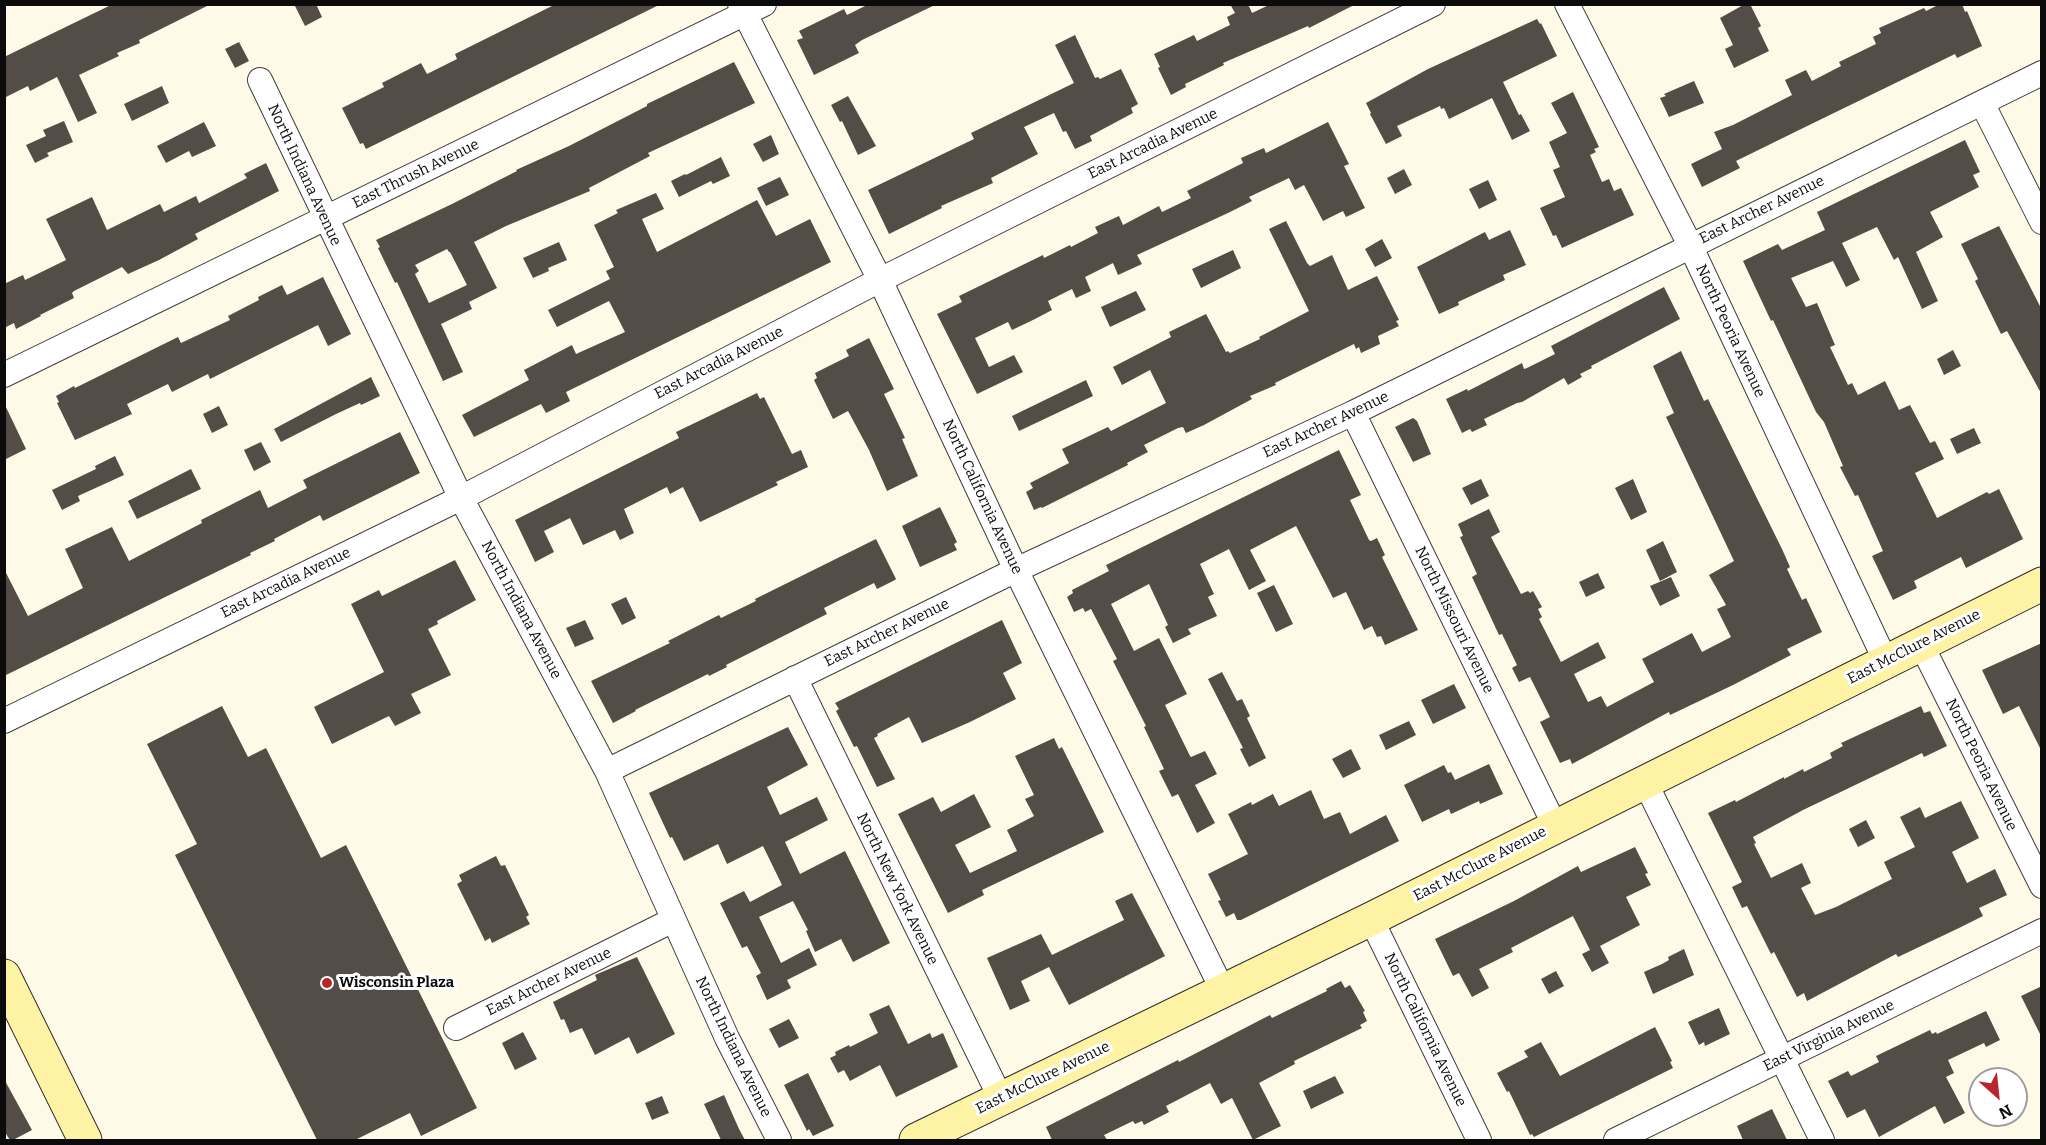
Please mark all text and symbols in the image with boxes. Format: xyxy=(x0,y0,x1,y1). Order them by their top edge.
street label: North Indiana Avenue xyxy=(263,101,345,249)
street label: East Arcadia Avenue xyxy=(1085,105,1221,183)
street label: East Thrush Avenue xyxy=(350,135,482,213)
street label: East Archer Avenue xyxy=(1697,172,1827,248)
street label: North Peoria Avenue xyxy=(1691,262,1769,400)
street label: East Arcadia Avenue xyxy=(652,323,786,403)
street label: East Archer Avenue xyxy=(1260,388,1392,462)
street label: North California Avenue xyxy=(938,417,1026,577)
street label: North Indiana Avenue xyxy=(477,538,565,682)
street label: East Arcadia Avenue xyxy=(218,544,354,622)
street label: North Missouri Avenue xyxy=(1411,544,1497,696)
street label: East Archer Avenue xyxy=(822,595,952,671)
street label: East McClure Avenue xyxy=(1845,606,1983,688)
street label: North Peoria Avenue xyxy=(1941,696,2021,834)
street label: North New York Avenue xyxy=(852,810,942,968)
street label: East McClure Avenue xyxy=(1411,823,1549,905)
street label: East Archer Avenue xyxy=(484,944,614,1020)
street label: North California Avenue xyxy=(1380,950,1470,1110)
place label: Wisconsin Plaza xyxy=(339,974,454,992)
street label: North Indiana Avenue xyxy=(691,974,775,1120)
marker: Wisconsin Plaza xyxy=(320,976,334,990)
street label: East Virginia Avenue xyxy=(1760,996,1898,1076)
street label: East McClure Avenue xyxy=(973,1038,1113,1118)
north arrow xyxy=(1968,1067,2028,1127)
text: N xyxy=(1996,1100,2015,1123)

